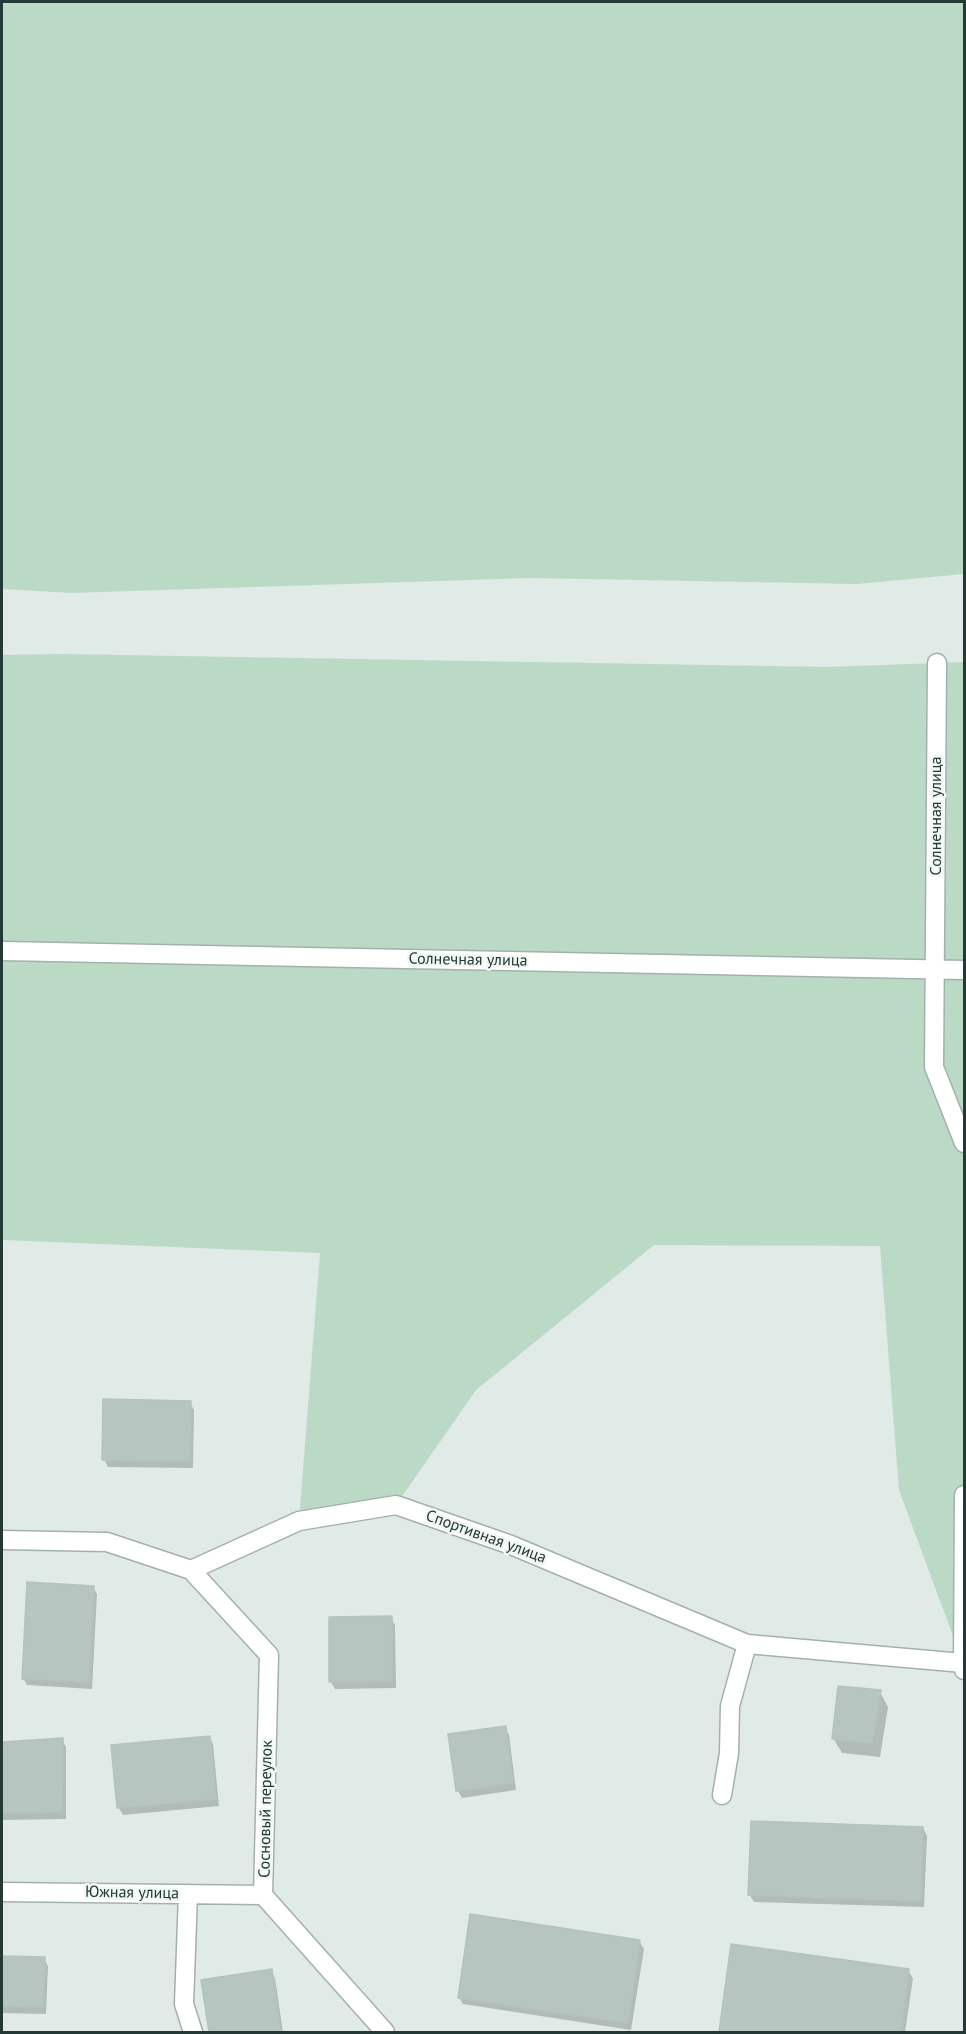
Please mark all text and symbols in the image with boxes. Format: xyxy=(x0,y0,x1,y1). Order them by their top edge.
street label: Солнечная улица xyxy=(926,757,946,875)
street label: Солнечная улица xyxy=(408,949,528,971)
street label: Спортивная улица xyxy=(423,1506,549,1568)
street label: Сосновый переулок xyxy=(255,1740,277,1878)
street label: Южная улица xyxy=(85,1883,179,1903)

